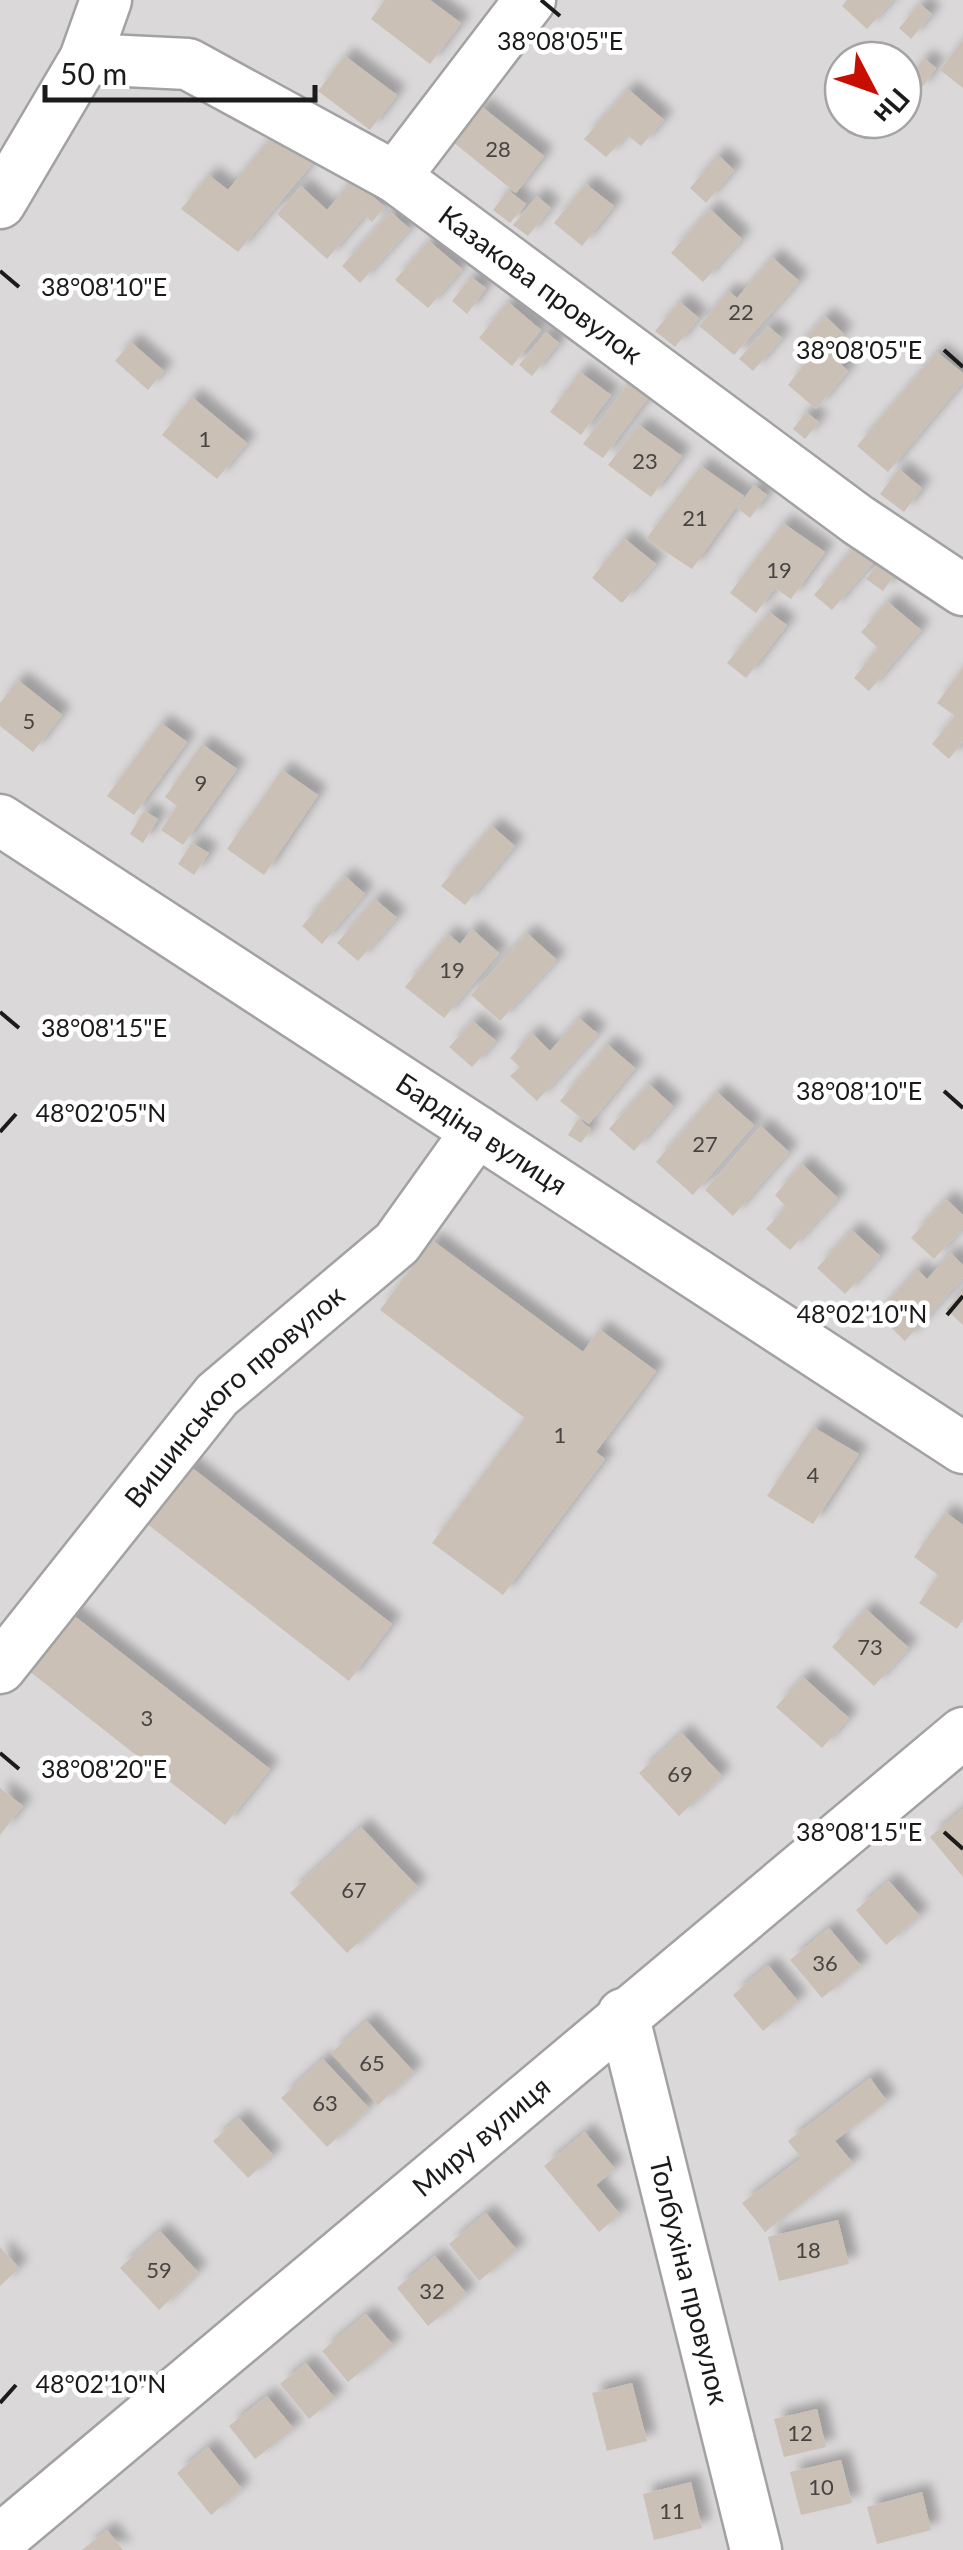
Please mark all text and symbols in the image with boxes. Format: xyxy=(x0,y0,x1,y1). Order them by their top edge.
text: 38°08'05"E xyxy=(497,25,623,55)
scale bar xyxy=(45,40,315,102)
north arrow xyxy=(823,40,923,140)
text: 50 m xyxy=(60,55,127,91)
text: Пн xyxy=(868,82,917,132)
house number: 28 xyxy=(485,135,511,162)
street label: Казакова провулок xyxy=(433,197,650,371)
text: 38°08'10"E xyxy=(41,271,167,301)
house number: 22 xyxy=(728,298,754,325)
text: 38°08'05"E xyxy=(796,334,922,364)
house number: 1 xyxy=(199,425,211,452)
house number: 23 xyxy=(632,447,658,474)
house number: 21 xyxy=(682,504,708,531)
house number: 19 xyxy=(766,556,792,583)
house number: 5 xyxy=(23,707,35,734)
house number: 9 xyxy=(195,769,207,796)
house number: 19 xyxy=(439,956,465,983)
text: 38°08'15"E xyxy=(41,1012,167,1042)
street label: Бардіна вулиця xyxy=(390,1065,574,1201)
text: 38°08'10"E xyxy=(796,1075,922,1105)
text: 48°02'05"N xyxy=(36,1097,166,1127)
house number: 27 xyxy=(692,1130,718,1157)
street label: Вишинського провулок xyxy=(117,1277,351,1514)
text: 48°02'10"N xyxy=(797,1298,927,1328)
house number: 1 xyxy=(554,1421,566,1448)
house number: 4 xyxy=(807,1461,820,1488)
house number: 73 xyxy=(857,1633,883,1660)
house number: 3 xyxy=(141,1704,153,1731)
text: 38°08'20"E xyxy=(41,1753,167,1783)
house number: 69 xyxy=(667,1760,693,1787)
text: 38°08'15"E xyxy=(796,1816,922,1846)
house number: 67 xyxy=(341,1876,367,1903)
house number: 36 xyxy=(812,1949,838,1976)
house number: 65 xyxy=(359,2049,385,2076)
street label: Миру вулиця xyxy=(405,2069,556,2203)
house number: 63 xyxy=(312,2089,338,2116)
street label: Толбухіна провулок xyxy=(643,2153,737,2408)
house number: 18 xyxy=(795,2236,821,2263)
house number: 59 xyxy=(146,2256,172,2283)
house number: 32 xyxy=(419,2277,445,2304)
text: 48°02'10"N xyxy=(36,2368,166,2398)
house number: 12 xyxy=(787,2419,813,2446)
house number: 10 xyxy=(808,2473,834,2500)
house number: 11 xyxy=(659,2497,685,2524)

